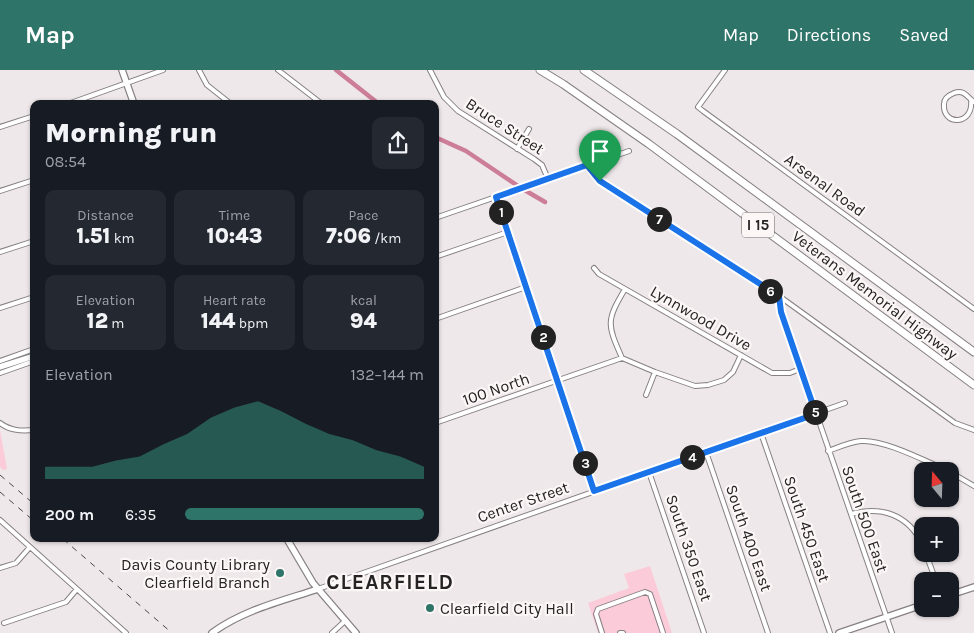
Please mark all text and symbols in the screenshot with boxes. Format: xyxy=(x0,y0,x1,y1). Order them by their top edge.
text: Map xyxy=(25,21,75,49)
text: Map xyxy=(723,24,759,46)
text: Directions xyxy=(787,24,871,46)
text: Saved xyxy=(899,24,949,46)
street label: Bruce Street xyxy=(462,94,548,158)
text: Morning run xyxy=(45,116,217,149)
button: share xyxy=(372,117,424,169)
pin xyxy=(579,130,621,181)
icon: arrive xyxy=(586,137,614,165)
street label: Arsenal Road xyxy=(781,149,869,221)
text: 08:54 xyxy=(45,152,86,171)
pin: 1 xyxy=(488,200,514,224)
text: 1 xyxy=(499,204,504,221)
pin: 7 xyxy=(646,206,672,232)
text: Distance xyxy=(77,207,134,224)
text: Time xyxy=(219,207,250,224)
text: Pace xyxy=(349,207,378,224)
text: 7 xyxy=(656,211,663,228)
road number: I 15 xyxy=(742,212,774,238)
text: 1.51 xyxy=(76,224,110,248)
text: 10:43 xyxy=(207,224,262,248)
text: 7:06 xyxy=(326,224,371,248)
street label: Veterans Memorial Highway xyxy=(788,226,962,364)
text: km xyxy=(110,230,135,247)
text: /km xyxy=(371,230,401,247)
pin: 6 xyxy=(758,278,782,304)
street label: Lynnwood Drive xyxy=(647,281,755,355)
text: 6 xyxy=(766,283,775,300)
text: Elevation xyxy=(76,292,135,309)
text: Heart rate xyxy=(203,292,266,309)
text: kcal xyxy=(350,292,377,309)
text: 12 xyxy=(87,309,108,333)
text: 144 xyxy=(201,309,235,333)
text: 94 xyxy=(350,309,377,333)
text: m xyxy=(108,315,124,332)
text: bpm xyxy=(235,315,268,332)
pin: 2 xyxy=(530,324,556,350)
text: 2 xyxy=(539,329,548,346)
text: Elevation xyxy=(45,365,113,384)
text: 132–144 m xyxy=(351,365,424,384)
street label: 100 North xyxy=(460,369,532,409)
pin: 5 xyxy=(802,400,828,424)
text: 5 xyxy=(811,404,820,421)
pin: 4 xyxy=(680,444,704,470)
text: 4 xyxy=(688,449,697,466)
pin: 3 xyxy=(572,450,598,476)
text: 3 xyxy=(581,455,590,472)
north arrow xyxy=(914,462,959,508)
map controls xyxy=(914,462,959,617)
street label: South 500 East xyxy=(838,463,892,575)
street label: South 450 East xyxy=(780,473,834,585)
street label: Center Street xyxy=(475,477,571,527)
street label: South 400 East xyxy=(722,482,776,594)
street label: South 350 East xyxy=(662,492,716,604)
text: 200 m xyxy=(45,505,94,524)
text: 6:35 xyxy=(125,505,156,524)
button: + xyxy=(914,517,959,562)
place label: Davis County Library Clearfield Branch xyxy=(121,555,271,592)
marker: Davis County Library Clearfield Branch xyxy=(274,567,286,579)
district label: CLEARFIELD xyxy=(326,570,454,594)
button: − xyxy=(914,572,959,617)
place label: Clearfield City Hall xyxy=(440,599,574,618)
marker: Clearfield City Hall xyxy=(424,602,436,614)

